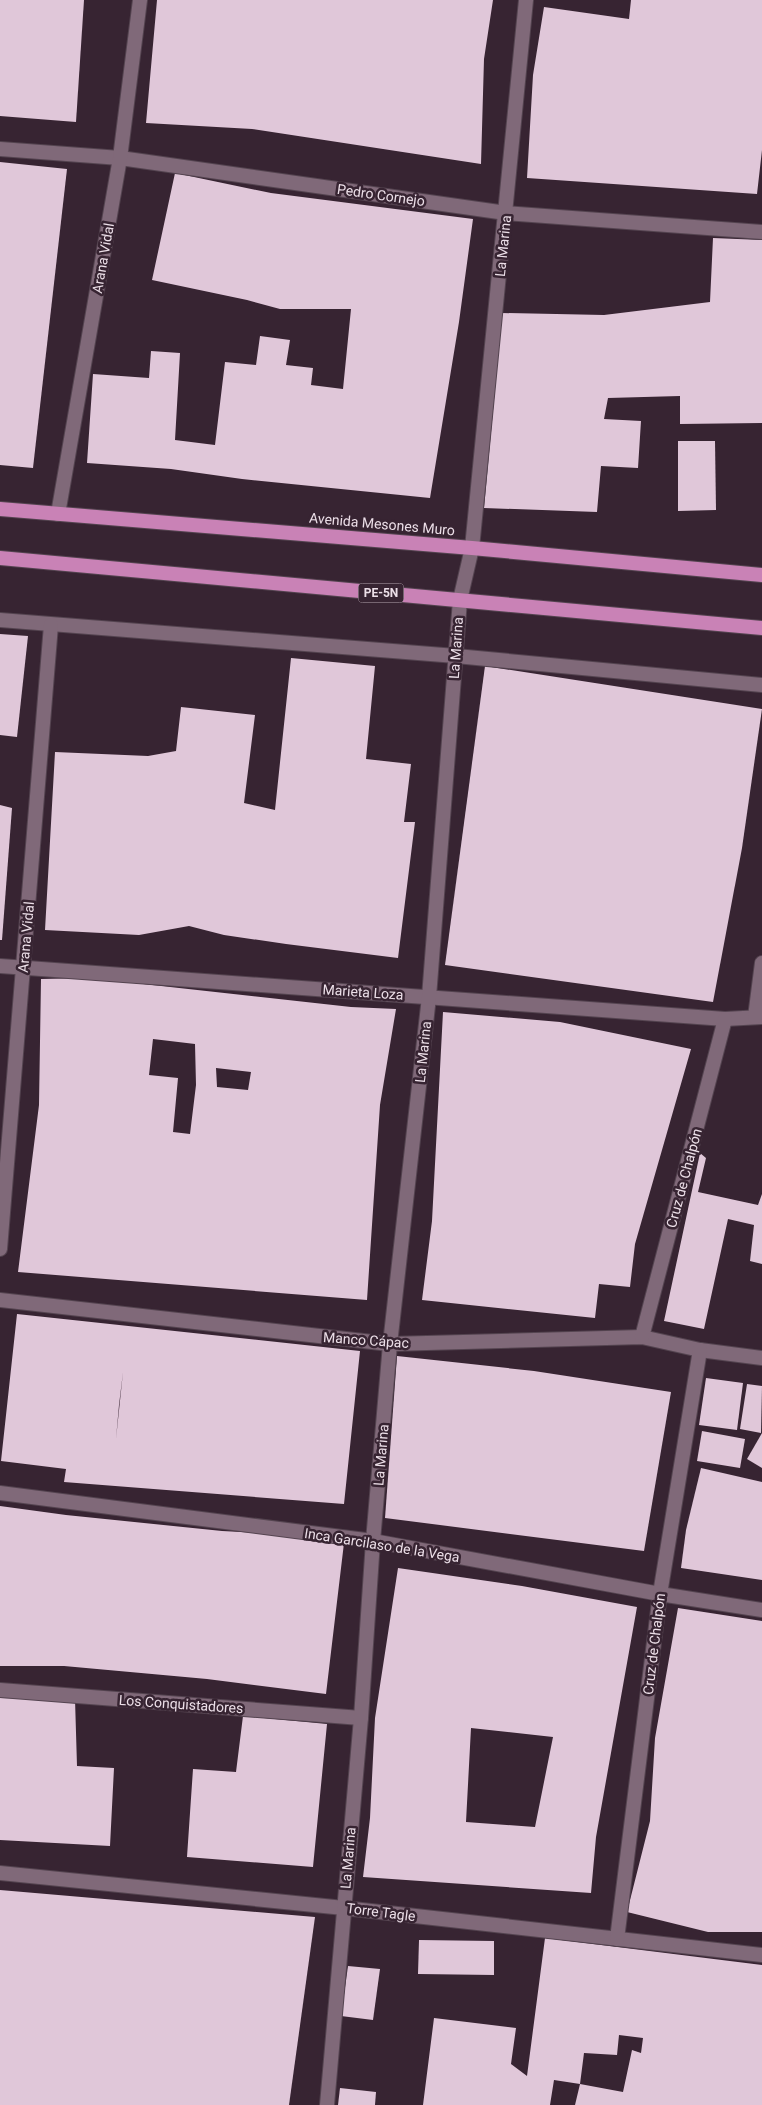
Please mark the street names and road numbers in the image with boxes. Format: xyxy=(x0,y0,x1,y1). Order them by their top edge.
street label: Pedro Cornejo xyxy=(336,181,426,209)
street label: La Marina xyxy=(492,214,514,278)
street label: Arana Vidal xyxy=(89,222,117,294)
street label: Avenida Mesones Muro xyxy=(308,510,456,538)
road number: PE-5N xyxy=(358,584,404,602)
street label: La Marina xyxy=(446,617,466,679)
street label: Arana Vidal xyxy=(15,901,37,973)
street label: Marieta Loza xyxy=(322,981,404,1003)
street label: La Marina xyxy=(412,1020,434,1084)
street label: Cruz de Chalpón xyxy=(663,1127,705,1229)
street label: Manco Cápac xyxy=(323,1329,409,1351)
street label: La Marina xyxy=(370,1423,392,1487)
street label: Inca Garcilaso de la Vega xyxy=(303,1525,461,1565)
street label: Cruz de Chalpón xyxy=(640,1592,668,1696)
street label: Los Conquistadores xyxy=(118,1692,244,1716)
street label: La Marina xyxy=(337,1826,359,1890)
street label: Torre Tagle xyxy=(346,1900,416,1924)

